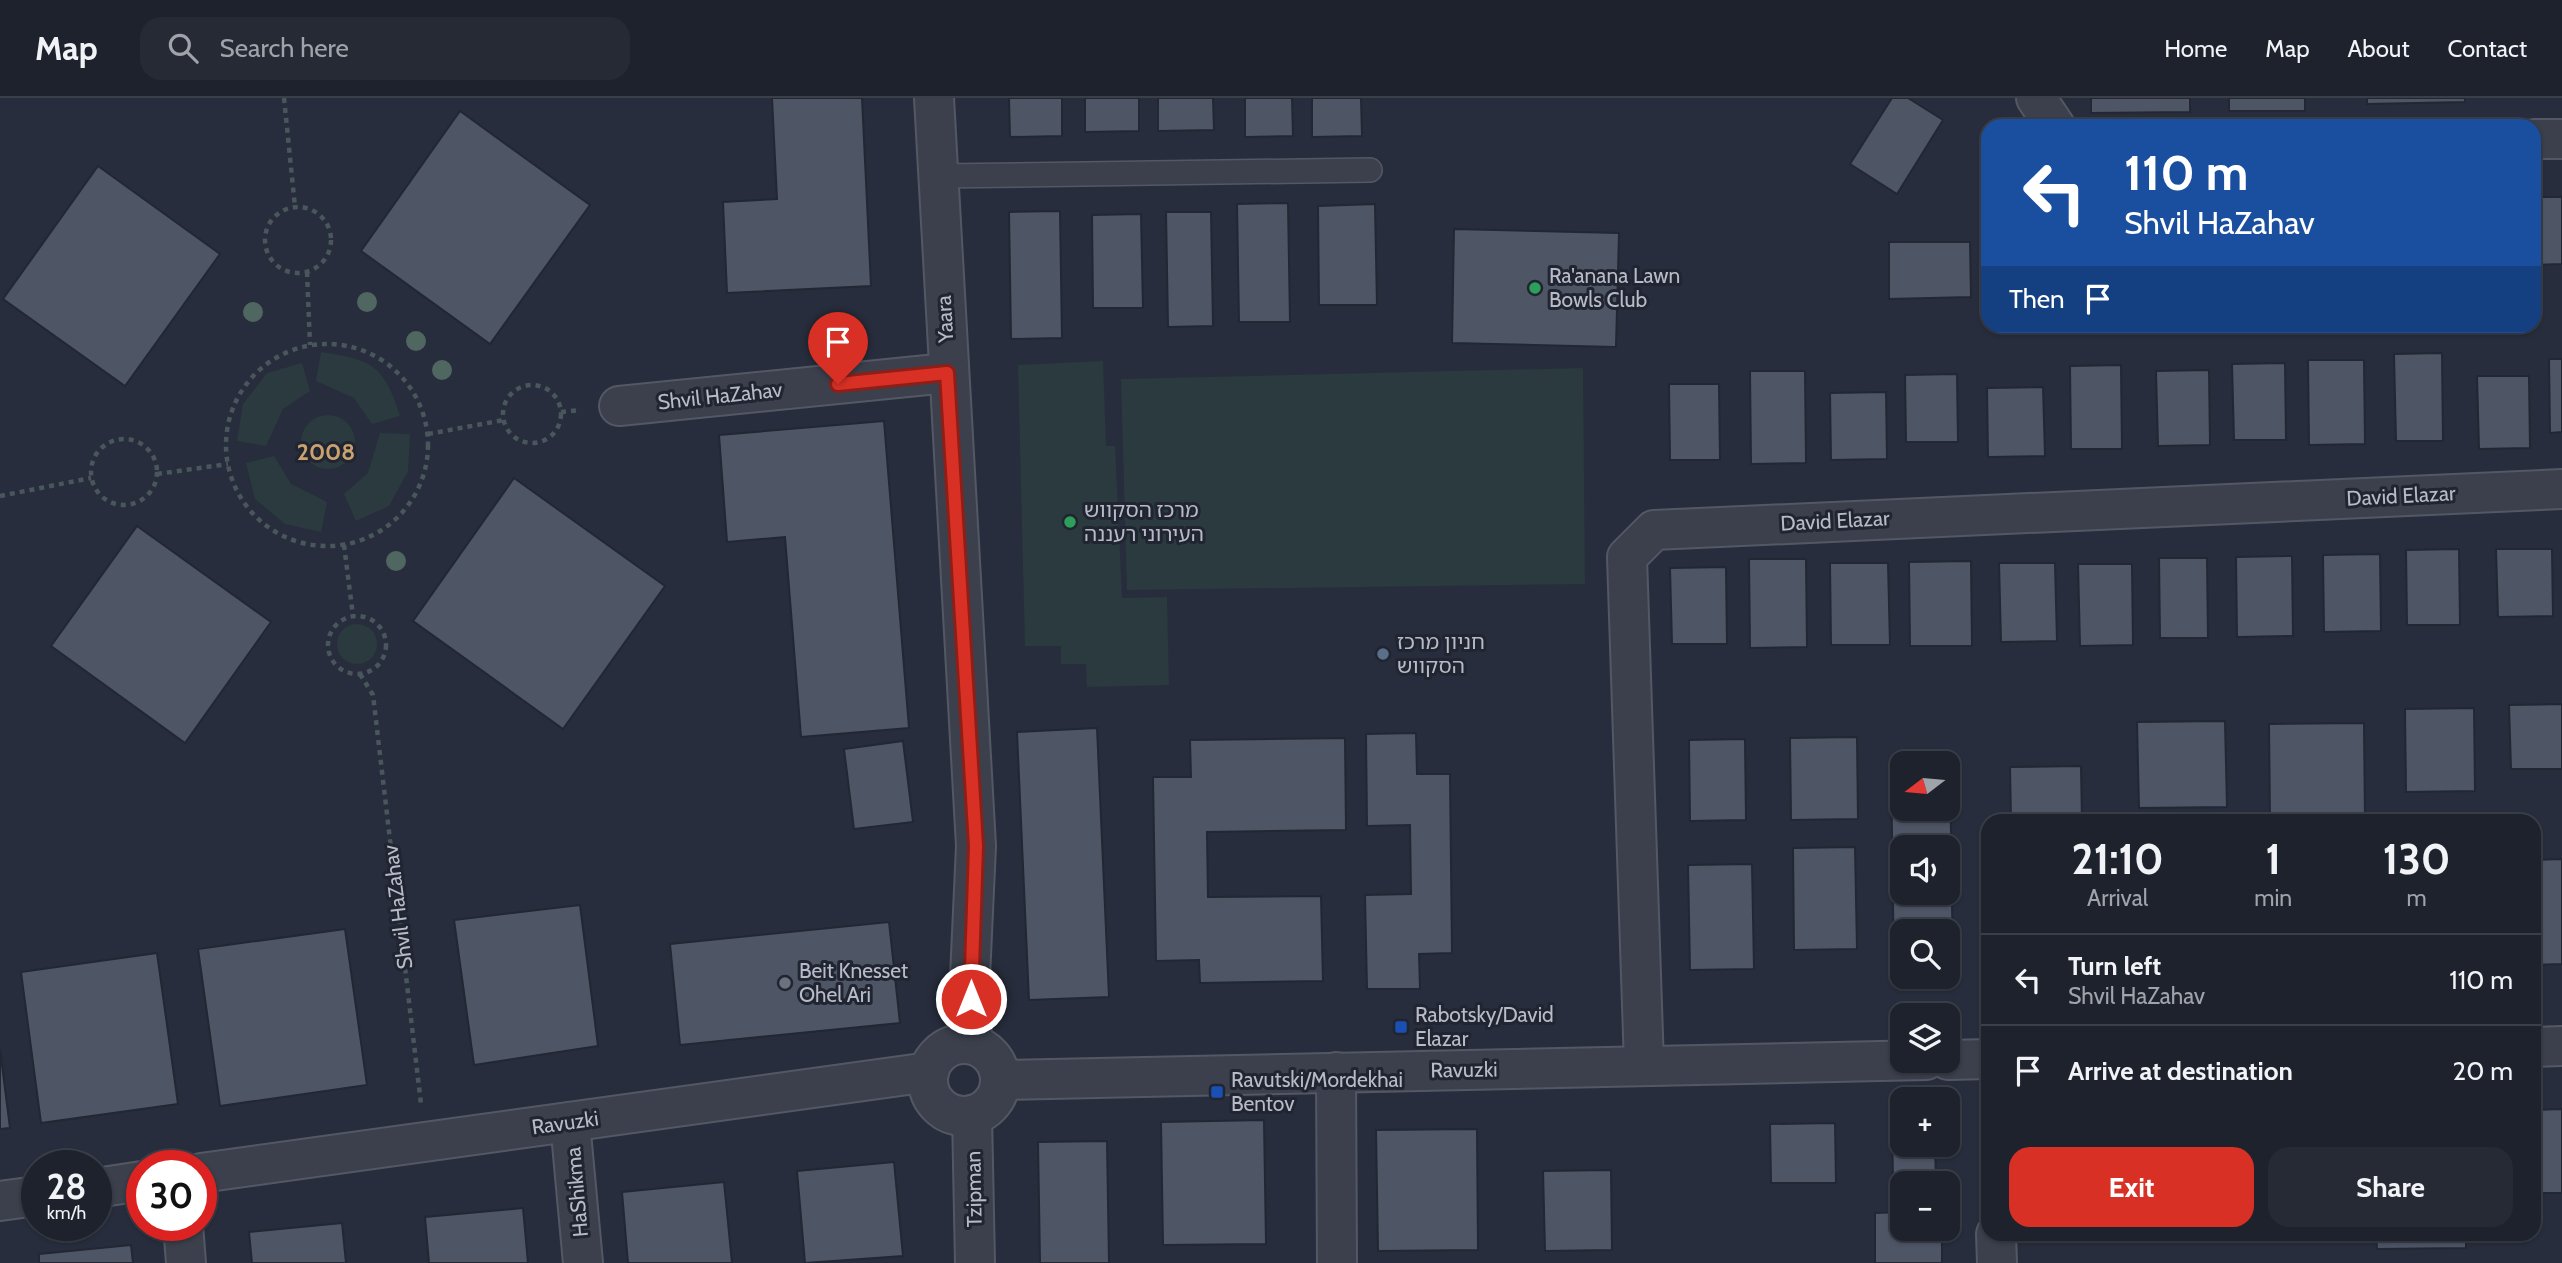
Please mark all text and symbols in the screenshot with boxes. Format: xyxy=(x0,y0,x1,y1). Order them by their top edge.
search box xyxy=(140,17,630,80)
text: Map xyxy=(35,28,98,68)
icon: search xyxy=(164,29,202,67)
text: Search here xyxy=(220,32,349,64)
text: Home xyxy=(2164,34,2227,63)
text: Map xyxy=(2265,34,2310,63)
text: About xyxy=(2348,34,2410,63)
text: Contact xyxy=(2448,34,2527,63)
text: 110 m xyxy=(2124,143,2248,202)
icon: left xyxy=(2009,147,2100,238)
text: Shvil HaZahav xyxy=(2124,203,2315,242)
place label: Ra'anana Lawn Bowls Club xyxy=(1549,263,1680,312)
marker: Ra'anana Lawn Bowls Club xyxy=(1527,280,1543,296)
icon: arrive xyxy=(2079,280,2117,318)
text: Then xyxy=(2009,283,2065,315)
street label: Yaara xyxy=(931,295,958,344)
pin xyxy=(808,312,868,384)
icon: arrive xyxy=(819,323,857,361)
street label: Shvil HaZahav xyxy=(656,376,784,414)
district label: 2008 xyxy=(297,438,355,466)
street label: David Elazar xyxy=(2346,480,2457,511)
place label: מרכז הסקווש העירוני רעננה xyxy=(1084,497,1204,546)
street label: David Elazar xyxy=(1780,505,1891,536)
marker: מרכז הסקווש העירוני רעננה xyxy=(1062,514,1078,530)
place label: חניון מרכז הסקווש xyxy=(1397,629,1485,678)
marker: חניון מרכז הסקווש xyxy=(1375,646,1391,662)
north arrow xyxy=(1890,751,1960,821)
map controls xyxy=(1890,751,1960,1241)
text: 21:10 xyxy=(2072,833,2164,885)
text: 1 xyxy=(2265,833,2281,885)
text: 130 xyxy=(2383,833,2450,885)
button: sound xyxy=(1890,835,1960,905)
street label: Shvil HaZahav xyxy=(377,843,418,971)
text: Arrival xyxy=(2087,884,2148,912)
text: min xyxy=(2254,884,2292,912)
text: m xyxy=(2406,884,2427,912)
button: search xyxy=(1890,919,1960,989)
text: Turn left xyxy=(2068,950,2161,982)
place label: Beit Knesset Ohel Ari xyxy=(799,958,908,1007)
icon: left xyxy=(2009,961,2047,999)
position arrow xyxy=(934,962,1008,1036)
text: 110 m xyxy=(2449,964,2513,996)
marker: Beit Knesset Ohel Ari xyxy=(777,975,793,991)
text: Shvil HaZahav xyxy=(2068,982,2205,1010)
place label: Rabotsky/David Elazar xyxy=(1415,1002,1554,1051)
button: layers xyxy=(1890,1003,1960,1073)
marker: Rabotsky/David Elazar xyxy=(1393,1019,1409,1035)
icon: arrive xyxy=(2009,1052,2047,1090)
text: Arrive at destination xyxy=(2068,1055,2293,1087)
text: 20 m xyxy=(2453,1055,2513,1087)
street label: Ravuzki xyxy=(1430,1056,1498,1083)
place label: Ravutski/Mordekhai Bentov xyxy=(1231,1067,1403,1116)
marker: Ravutski/Mordekhai Bentov xyxy=(1209,1084,1225,1100)
button: + xyxy=(1890,1087,1960,1157)
street label: Ravuzki xyxy=(530,1105,600,1140)
street label: HaShikma xyxy=(560,1146,593,1238)
button: Exit xyxy=(2009,1147,2254,1227)
button: Share xyxy=(2268,1147,2513,1227)
speed limit sign: 30 xyxy=(126,1150,217,1241)
street label: Tzipman xyxy=(960,1151,987,1227)
text: 28 xyxy=(47,1165,86,1208)
button: − xyxy=(1890,1171,1960,1241)
text: km/h xyxy=(47,1202,86,1224)

